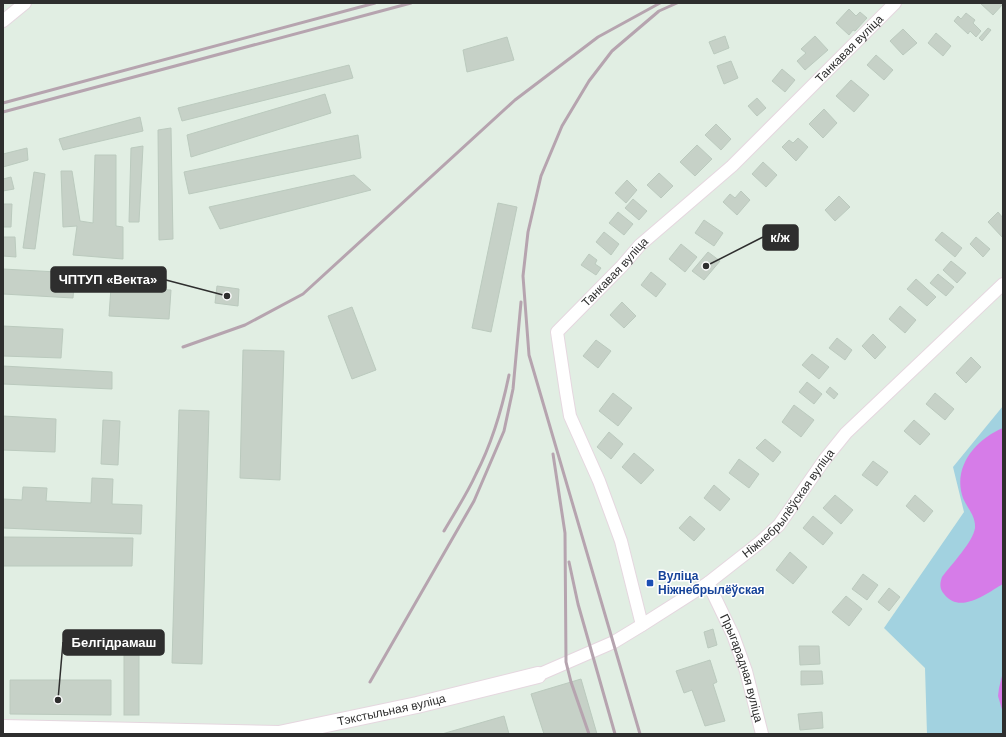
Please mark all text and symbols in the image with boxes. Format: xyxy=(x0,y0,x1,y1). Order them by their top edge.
street label: Танкавая вуліца xyxy=(812,12,886,86)
callout: к/ж xyxy=(763,225,798,250)
text: к/ж xyxy=(770,230,790,245)
street label: Танкавая вуліца xyxy=(579,234,651,310)
callout: ЧПТУП «Векта» xyxy=(51,267,166,292)
text: ЧПТУП «Векта» xyxy=(59,272,157,287)
street label: Ніжнебрылёўская вуліца xyxy=(739,446,837,561)
place label: Вуліца Ніжнебрылёўская xyxy=(658,569,765,597)
marker: Вуліца Ніжнебрылёўская xyxy=(645,578,655,588)
street label: Прыгарадная вуліца xyxy=(717,612,766,724)
callout: Белгідрамаш xyxy=(63,630,164,655)
text: Белгідрамаш xyxy=(72,635,156,650)
street label: Тэкстыльная вуліца xyxy=(336,691,447,729)

